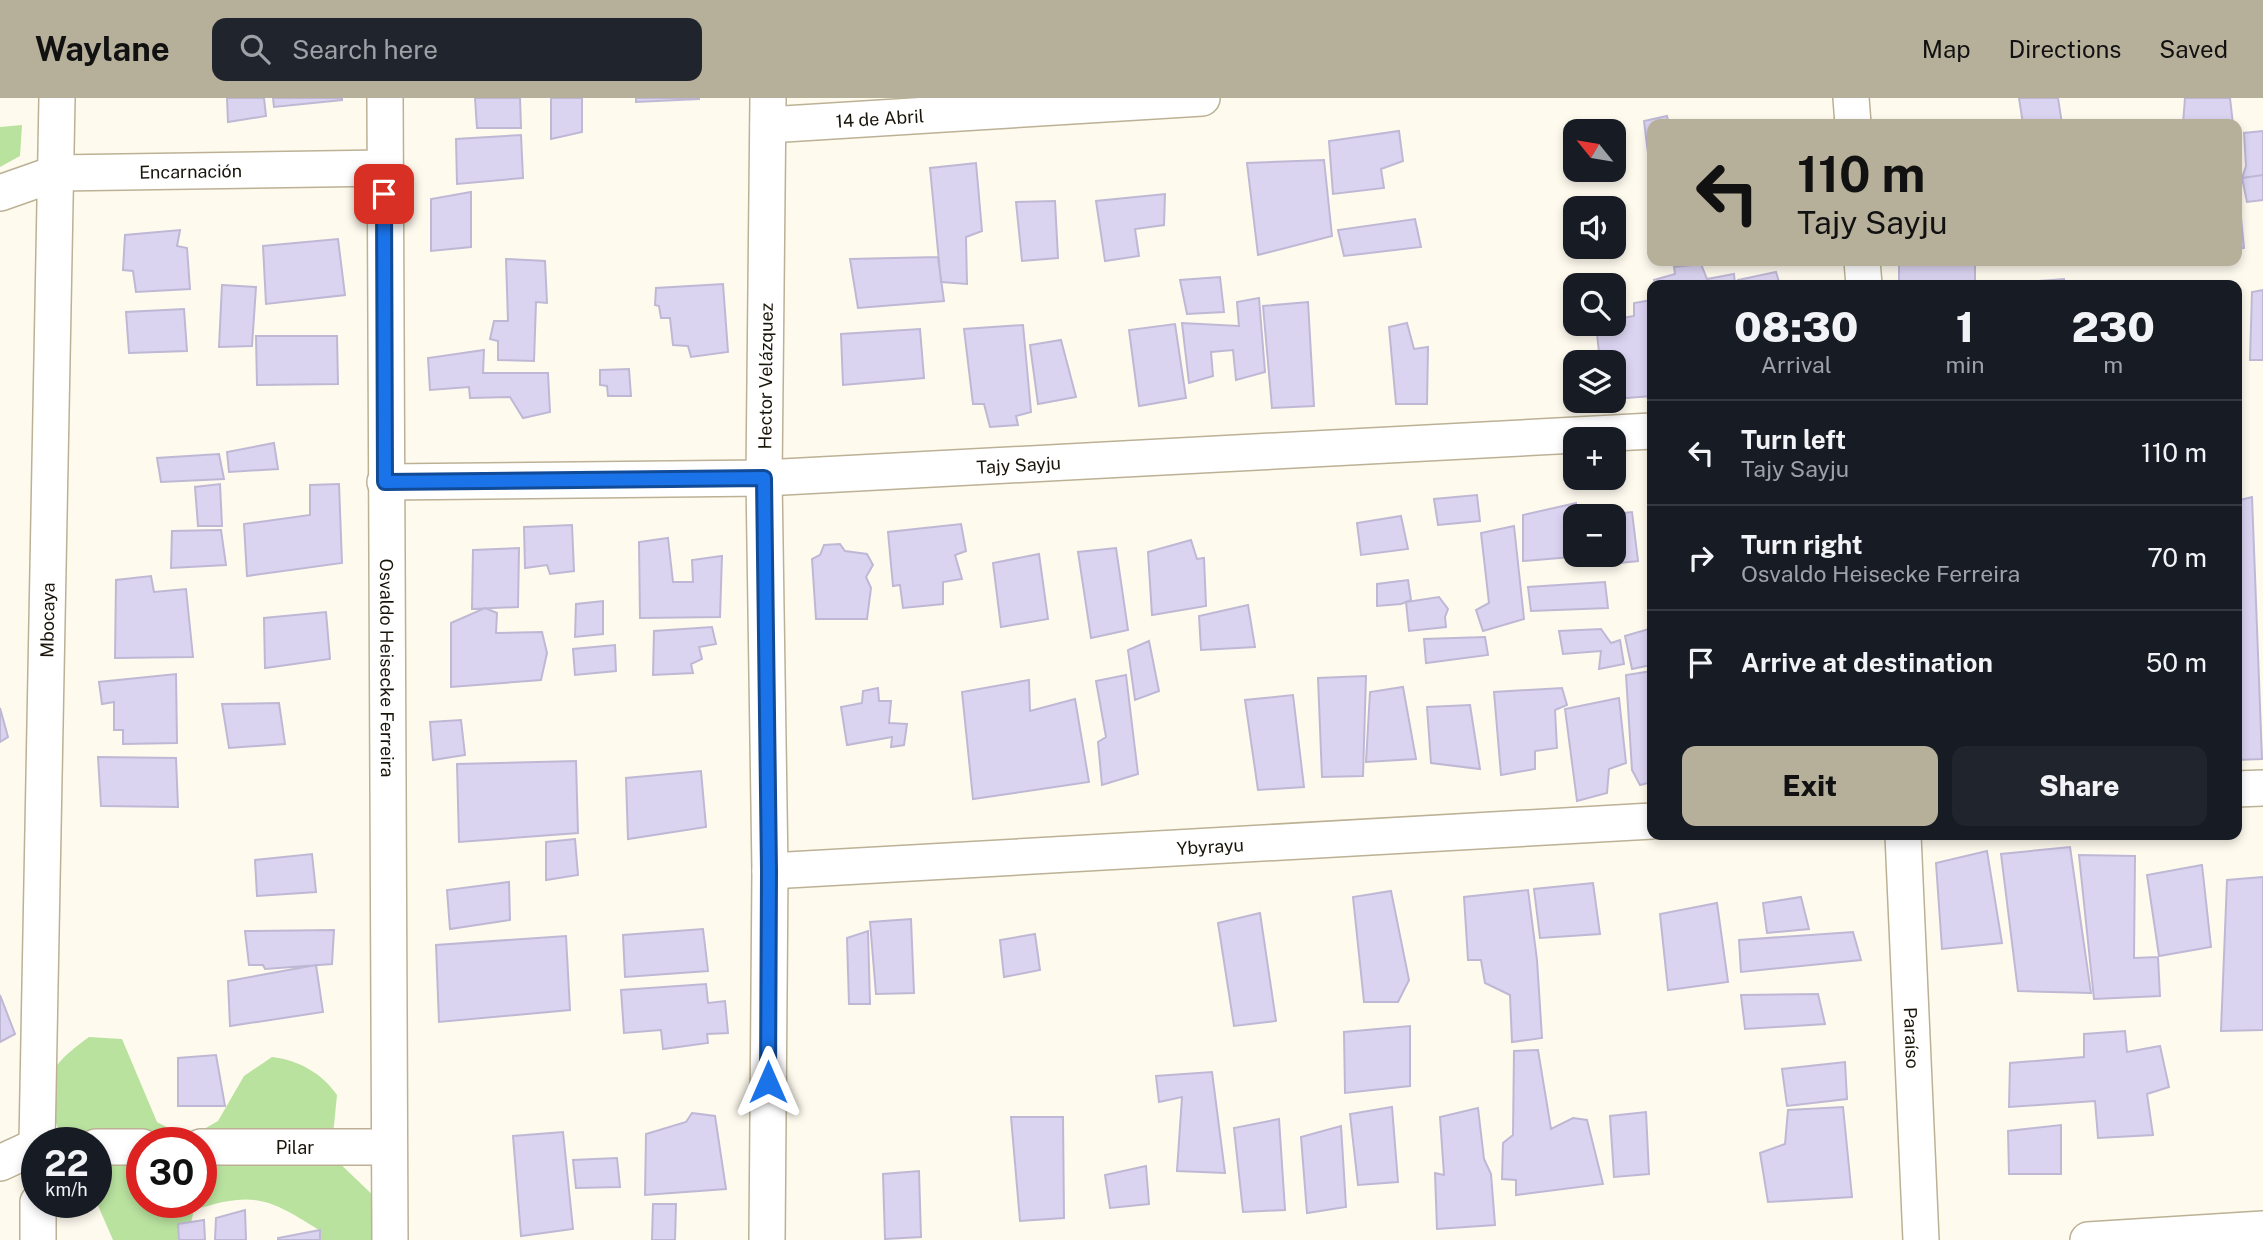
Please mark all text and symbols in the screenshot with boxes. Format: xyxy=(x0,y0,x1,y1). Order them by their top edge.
search box xyxy=(212,18,702,81)
text: Waylane xyxy=(35,30,170,68)
icon: search xyxy=(236,30,274,68)
text: Search here xyxy=(292,34,438,65)
text: Map xyxy=(1922,35,1971,63)
text: Directions xyxy=(2009,35,2121,63)
text: Saved xyxy=(2159,35,2228,63)
street label: 14 de Abril xyxy=(835,105,925,131)
north arrow xyxy=(1563,119,1626,182)
map controls xyxy=(1563,119,1626,567)
text: 110 m xyxy=(1797,145,1925,203)
icon: left xyxy=(1682,147,1773,238)
street label: Encarnación xyxy=(139,160,242,182)
pin xyxy=(354,164,414,224)
icon: arrive xyxy=(365,175,403,213)
button: sound xyxy=(1563,196,1626,259)
text: Tajy Sayju xyxy=(1797,204,1948,241)
button: search xyxy=(1563,273,1626,336)
text: 08:30 xyxy=(1734,302,1859,351)
text: 1 xyxy=(1956,302,1974,351)
text: 230 xyxy=(2071,302,2155,351)
street label: Hector Velázquez xyxy=(754,303,776,449)
button: layers xyxy=(1563,350,1626,413)
text: Arrival xyxy=(1761,351,1832,378)
text: min xyxy=(1946,351,1985,378)
text: m xyxy=(2103,351,2123,378)
text: Turn left xyxy=(1741,424,1846,455)
button: + xyxy=(1563,427,1626,490)
icon: left xyxy=(1682,434,1720,472)
text: 110 m xyxy=(2141,437,2207,468)
street label: Tajy Sayju xyxy=(976,452,1062,477)
text: Tajy Sayju xyxy=(1741,455,1849,482)
button: − xyxy=(1563,504,1626,567)
text: Turn right xyxy=(1741,529,1863,560)
icon: right xyxy=(1682,539,1720,577)
text: 70 m xyxy=(2147,542,2207,573)
street label: Osvaldo Heisecke Ferreira xyxy=(377,559,398,777)
text: Osvaldo Heisecke Ferreira xyxy=(1741,560,2020,587)
street label: Mbocaya xyxy=(36,582,58,658)
icon: arrive xyxy=(1682,644,1720,682)
text: Arrive at destination xyxy=(1741,647,1993,678)
text: 50 m xyxy=(2146,647,2207,678)
button: Exit xyxy=(1682,746,1938,826)
button: Share xyxy=(1952,746,2207,826)
street label: Ybyrayu xyxy=(1176,834,1245,858)
street label: Paraíso xyxy=(1900,1007,1924,1069)
position arrow xyxy=(731,1045,805,1119)
speed limit sign: 30 xyxy=(126,1127,217,1218)
street label: Pilar xyxy=(276,1137,314,1158)
text: 22 xyxy=(44,1143,89,1184)
text: km/h xyxy=(45,1179,88,1200)

